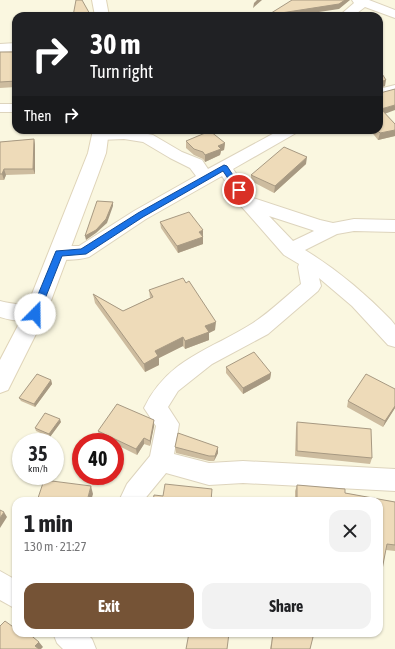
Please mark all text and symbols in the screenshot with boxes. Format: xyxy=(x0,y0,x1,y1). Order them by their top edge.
icon: right xyxy=(24,28,76,80)
text: 30 m xyxy=(90,28,140,60)
text: Turn right xyxy=(90,61,153,82)
icon: right xyxy=(60,104,82,126)
text: Then xyxy=(24,107,52,124)
pin xyxy=(222,173,256,207)
icon: arrive xyxy=(228,179,250,201)
position arrow xyxy=(14,293,56,335)
speed limit sign: 40 xyxy=(72,433,124,485)
text: 35 xyxy=(29,442,47,465)
text: km/h xyxy=(28,463,48,474)
text: 1 min xyxy=(24,510,73,537)
button: close xyxy=(329,510,371,552)
text: 130 m · 21:27 xyxy=(24,539,87,554)
button: Exit xyxy=(24,583,194,629)
button: Share xyxy=(202,583,371,629)

